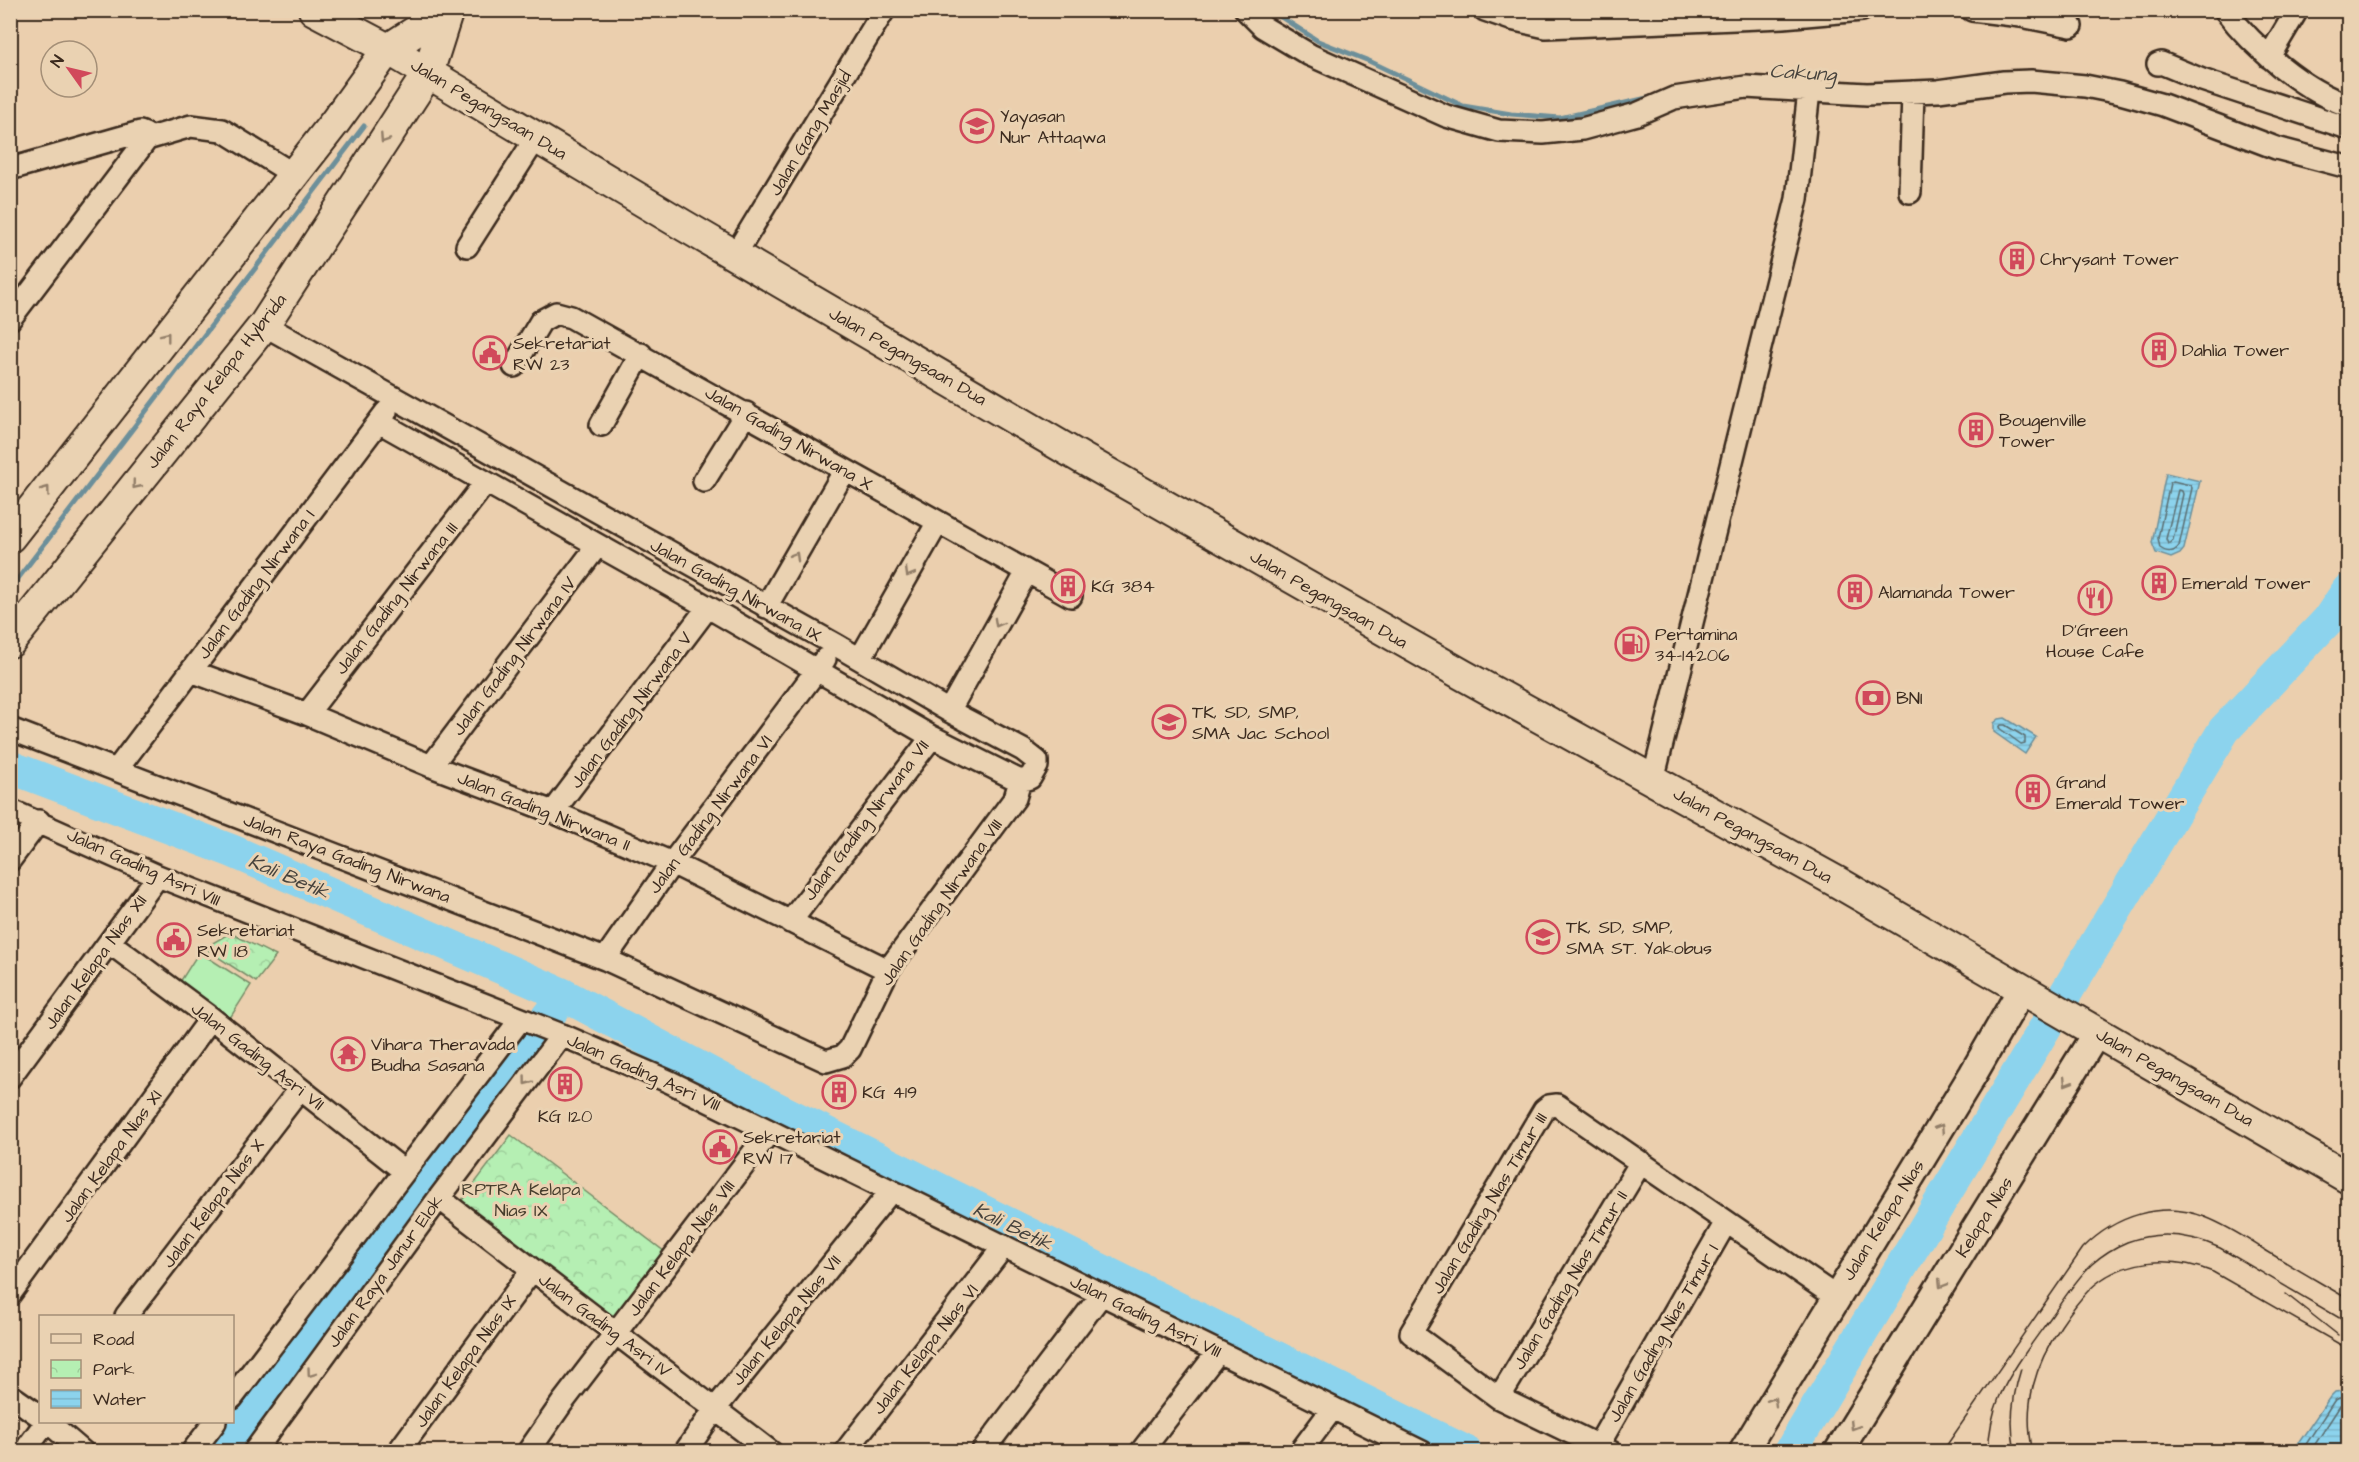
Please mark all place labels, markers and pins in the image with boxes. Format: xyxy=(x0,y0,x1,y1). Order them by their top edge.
place label: Yayasan Nur Attaqwa xyxy=(1000,104,1106,150)
school or university icon: Yayasan Nur Attaqwa xyxy=(959,108,995,144)
building icon: Chrysant Tower xyxy=(1999,241,2035,277)
place label: Chrysant Tower xyxy=(2040,247,2179,273)
place label: Sekretariat RW 23 xyxy=(513,331,611,377)
building icon: Dahlia Tower xyxy=(2141,332,2177,368)
public building icon: Sekretariat RW 23 xyxy=(472,335,508,371)
place label: Dahlia Tower xyxy=(2182,338,2289,363)
place label: Bougenville Tower xyxy=(1999,408,2087,454)
building icon: Bougenville Tower xyxy=(1958,412,1994,448)
building icon: Emerald Tower xyxy=(2141,565,2177,601)
building icon: KG 384 xyxy=(1050,568,1086,604)
place label: Emerald Tower xyxy=(2182,571,2310,596)
place label: KG 384 xyxy=(1091,574,1155,599)
building icon: Alamanda Tower xyxy=(1837,574,1873,610)
place label: Alamanda Tower xyxy=(1878,580,2015,605)
restaurant icon: D'Green House Cafe xyxy=(2077,580,2113,616)
place label: D'Green House Cafe xyxy=(2046,618,2144,664)
place label: Pertamina 34-14206 xyxy=(1655,622,1737,668)
fuel station icon: Pertamina 34-14206 xyxy=(1614,626,1650,662)
bank icon: BNI xyxy=(1855,680,1891,716)
place label: BNI xyxy=(1896,686,1923,711)
place label: TK, SD, SMP, SMA Jac School xyxy=(1192,700,1330,746)
school or university icon: TK, SD, SMP, SMA Jac School xyxy=(1151,704,1187,740)
place label: Grand Emerald Tower xyxy=(2056,770,2184,816)
building icon: Grand Emerald Tower xyxy=(2015,774,2051,810)
place label: TK, SD, SMP, SMA ST. Yakobus xyxy=(1566,915,1712,961)
place label: Sekretariat RW 18 xyxy=(197,918,295,964)
school or university icon: TK, SD, SMP, SMA ST. Yakobus xyxy=(1525,919,1561,955)
public building icon: Sekretariat RW 18 xyxy=(156,922,192,958)
place label: Vihara Theravada Budha Sasana xyxy=(371,1032,515,1078)
temple icon: Vihara Theravada Budha Sasana xyxy=(330,1036,366,1072)
building icon: KG 120 xyxy=(547,1066,583,1102)
building icon: KG 419 xyxy=(821,1074,857,1110)
place label: KG 419 xyxy=(862,1080,917,1105)
place label: KG 120 xyxy=(538,1104,592,1129)
place label: Sekretariat RW 17 xyxy=(743,1125,841,1171)
public building icon: Sekretariat RW 17 xyxy=(702,1129,738,1165)

